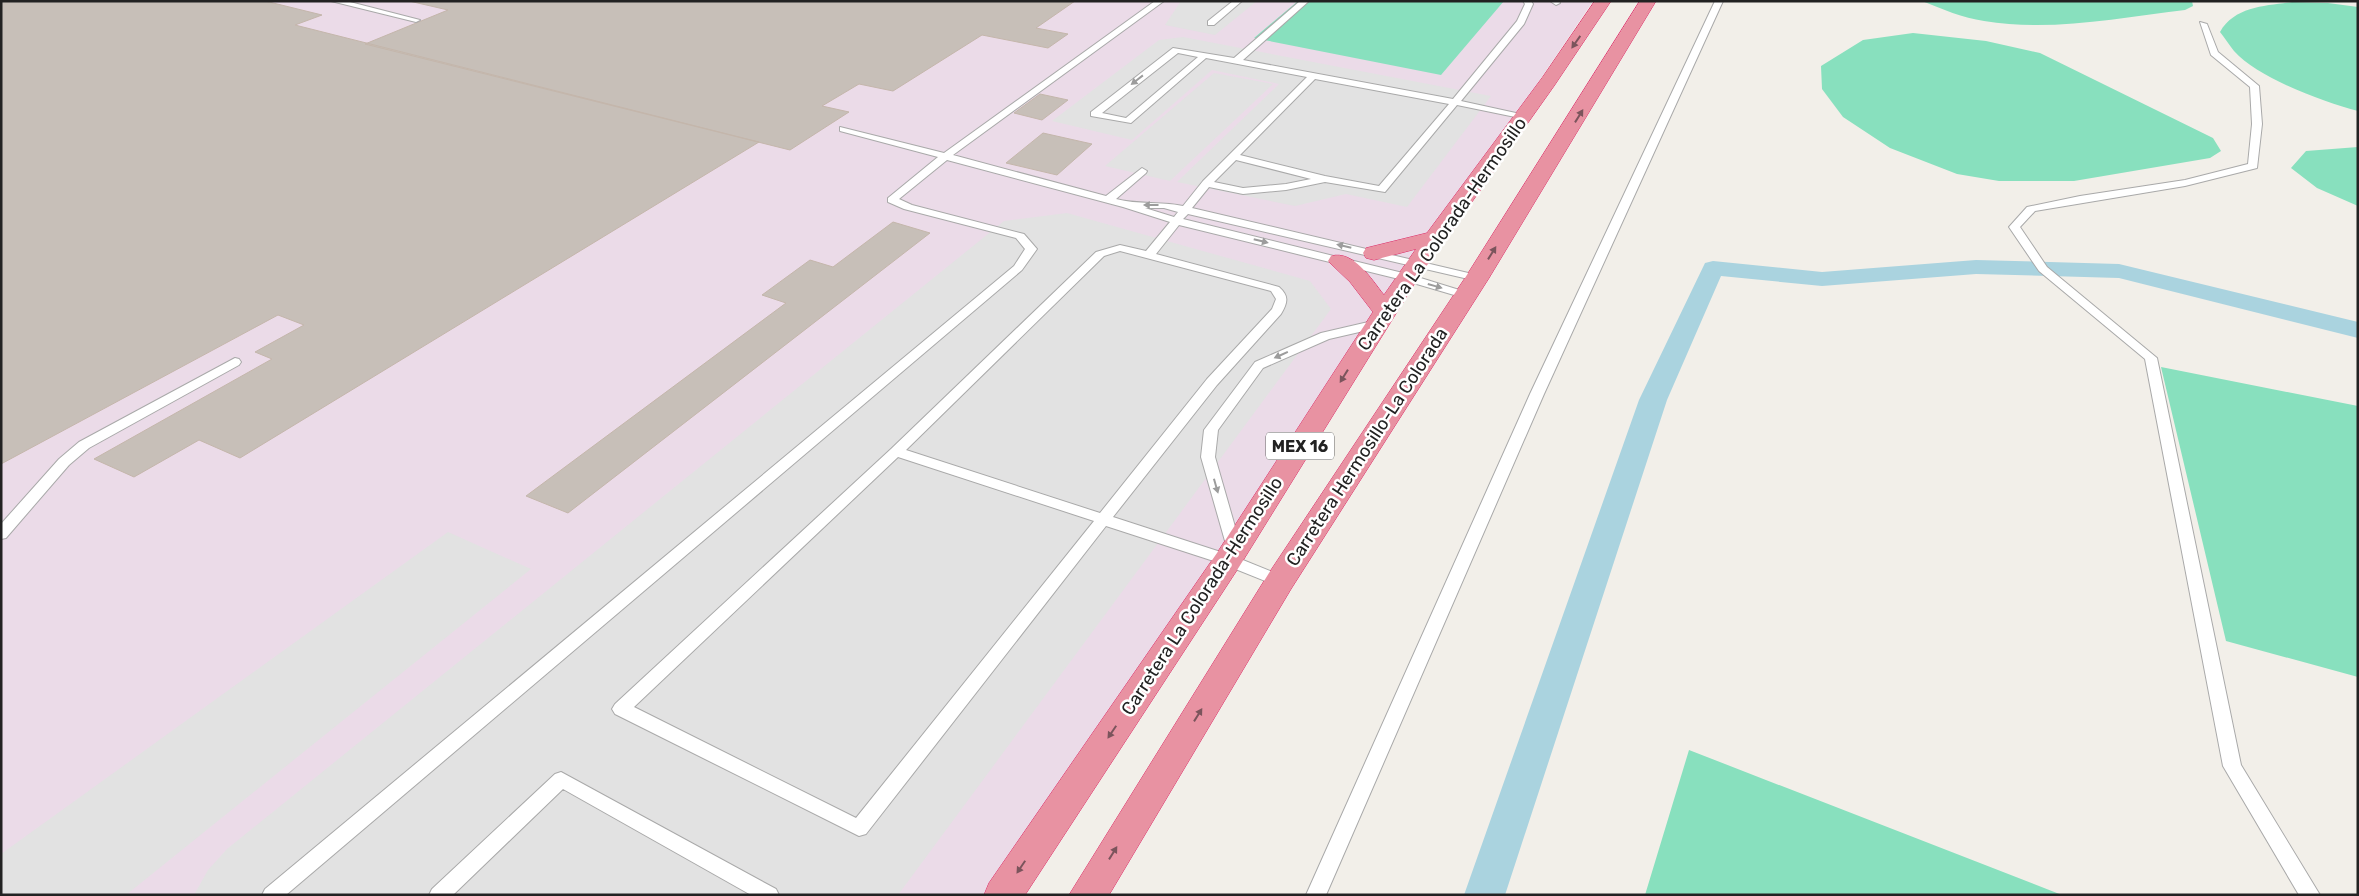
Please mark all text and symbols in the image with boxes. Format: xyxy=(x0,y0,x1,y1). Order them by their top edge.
one-way arrow xyxy=(1571,35,1581,48)
one-way arrow xyxy=(1130,75,1144,85)
one-way arrow xyxy=(1574,109,1584,122)
street label: Carretera La Colorada-Hermosillo xyxy=(1353,113,1531,355)
one-way arrow xyxy=(1143,201,1159,209)
one-way arrow xyxy=(1253,237,1268,245)
one-way arrow xyxy=(1336,242,1352,250)
one-way arrow xyxy=(1487,246,1497,260)
one-way arrow xyxy=(1428,282,1443,290)
street label: Carretera Hermosillo-La Colorada xyxy=(1282,324,1452,570)
one-way arrow xyxy=(1274,352,1288,360)
one-way arrow xyxy=(1339,370,1349,383)
road number: MEX 16 xyxy=(1266,432,1334,460)
street label: Carretera La Colorada-Hermosillo xyxy=(1117,473,1287,719)
one-way arrow xyxy=(1212,479,1220,494)
one-way arrow xyxy=(1193,708,1203,721)
one-way arrow xyxy=(1107,726,1117,739)
one-way arrow xyxy=(1108,847,1118,860)
one-way arrow xyxy=(1016,861,1026,874)

